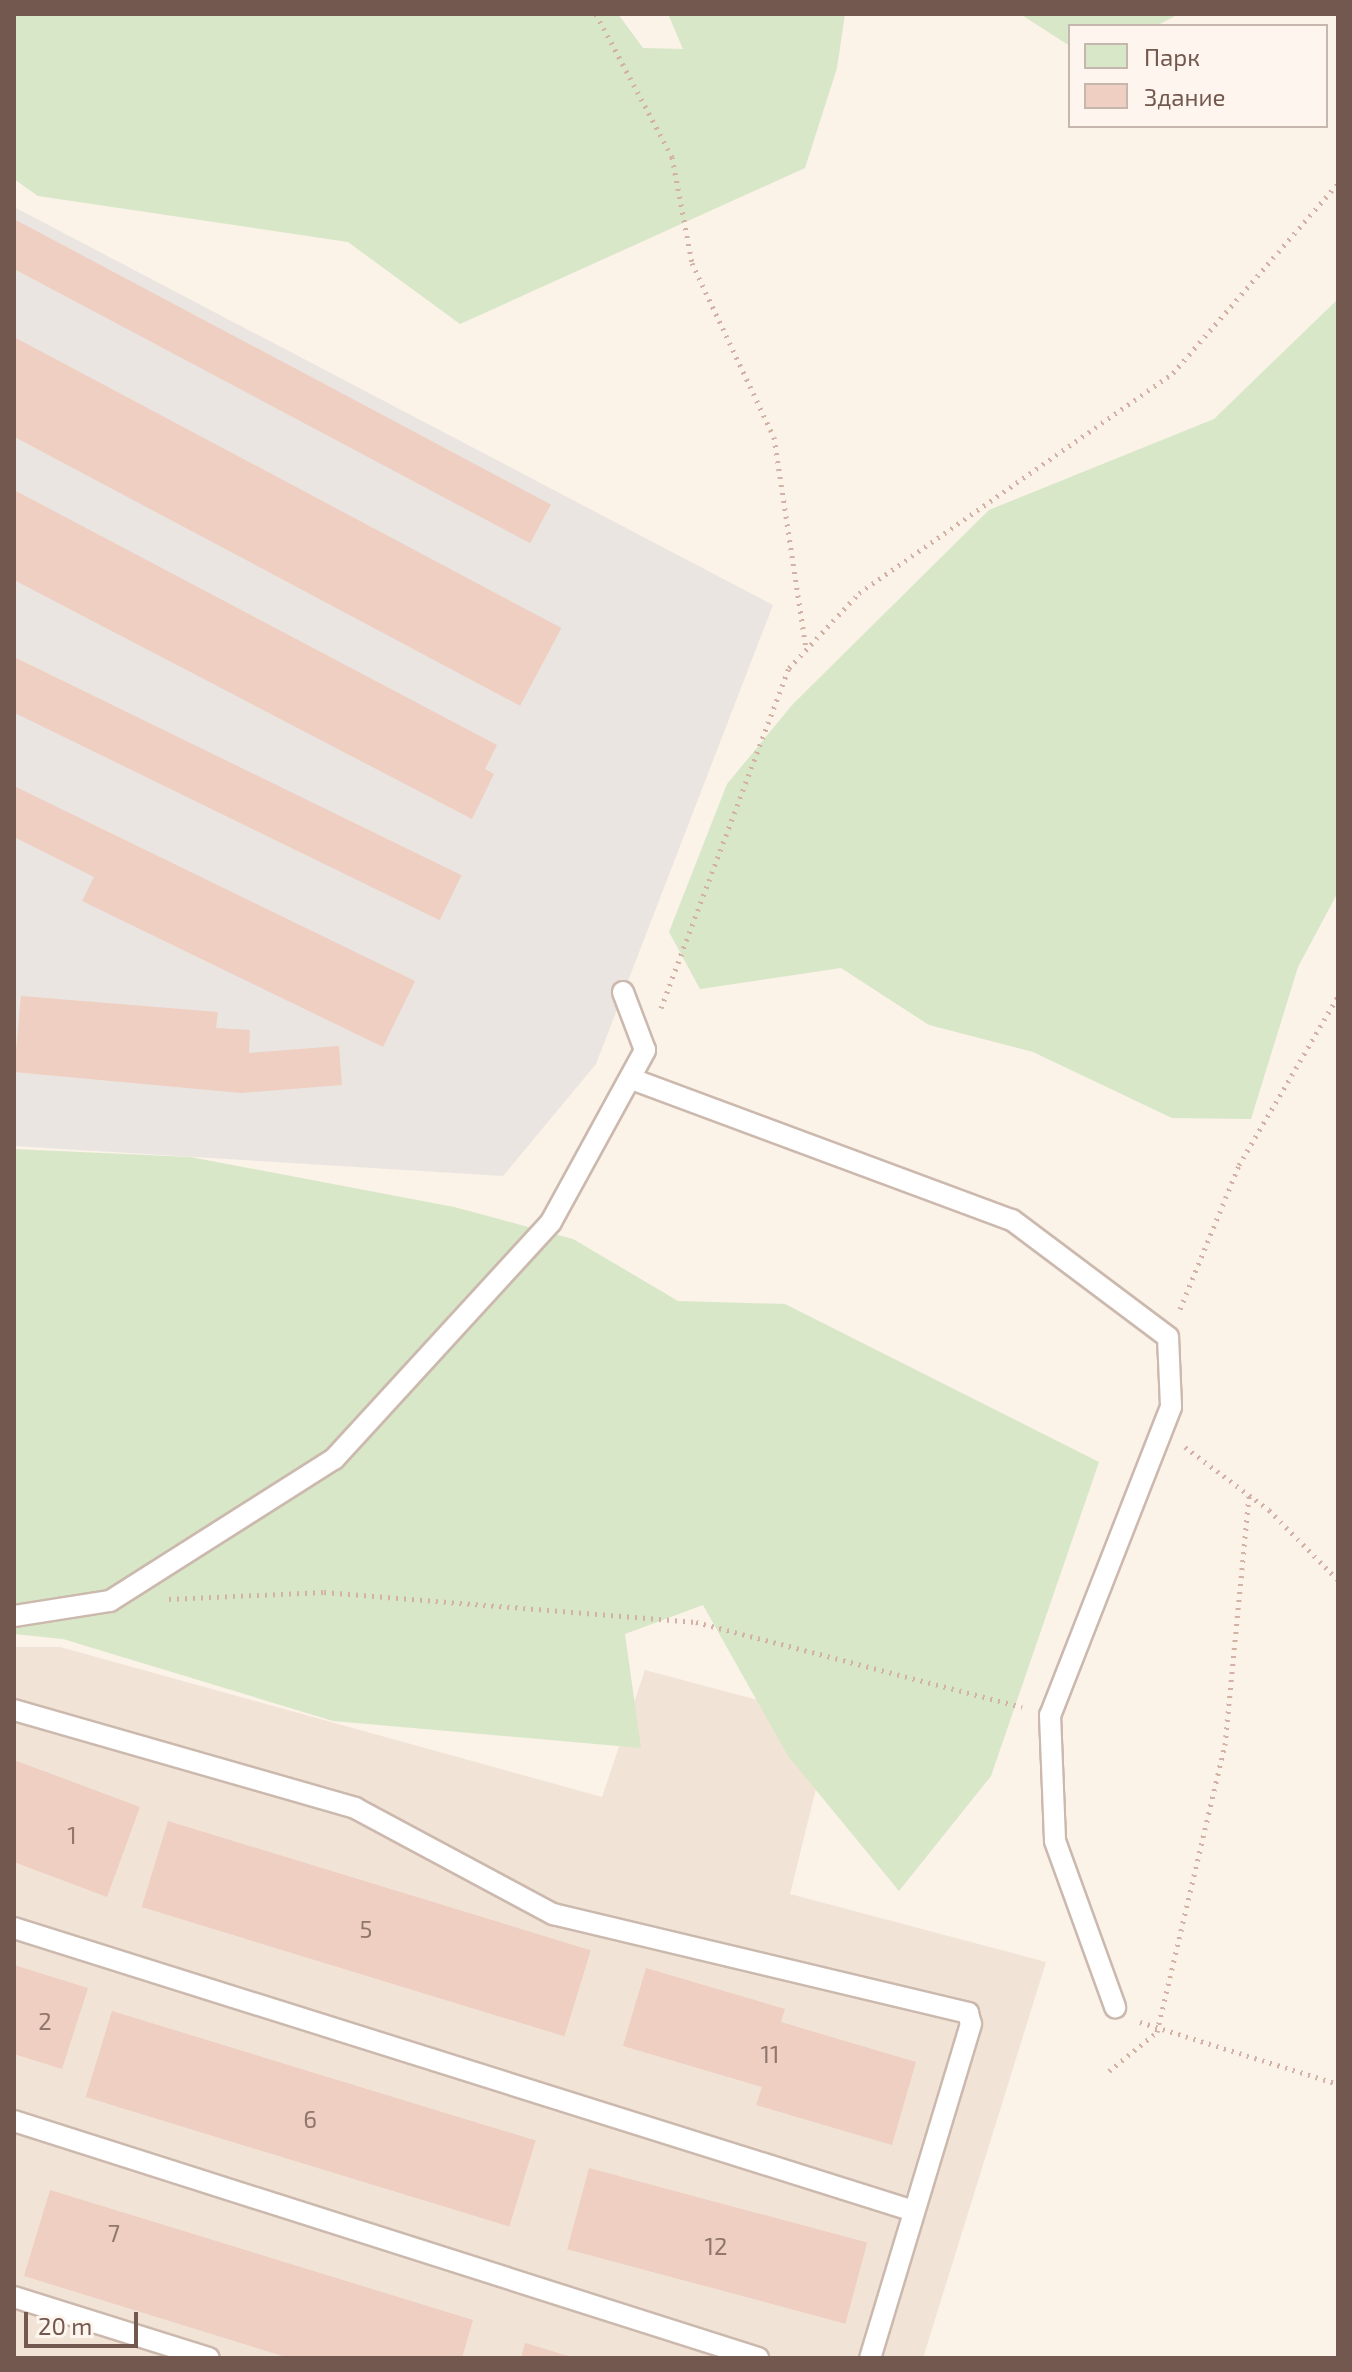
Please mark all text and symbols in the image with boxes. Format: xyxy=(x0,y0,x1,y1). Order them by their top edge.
legend xyxy=(1068,24,1328,128)
text: Парк xyxy=(1144,42,1200,71)
text: Здание xyxy=(1144,82,1226,111)
house number: 1 xyxy=(67,1821,77,1849)
house number: 5 xyxy=(360,1915,372,1943)
house number: 2 xyxy=(38,2007,52,2035)
house number: 11 xyxy=(760,2040,780,2068)
house number: 6 xyxy=(303,2105,317,2133)
house number: 7 xyxy=(108,2219,120,2247)
house number: 12 xyxy=(704,2232,728,2260)
scale bar xyxy=(28,2296,142,2346)
text: 20 m xyxy=(38,2311,92,2340)

